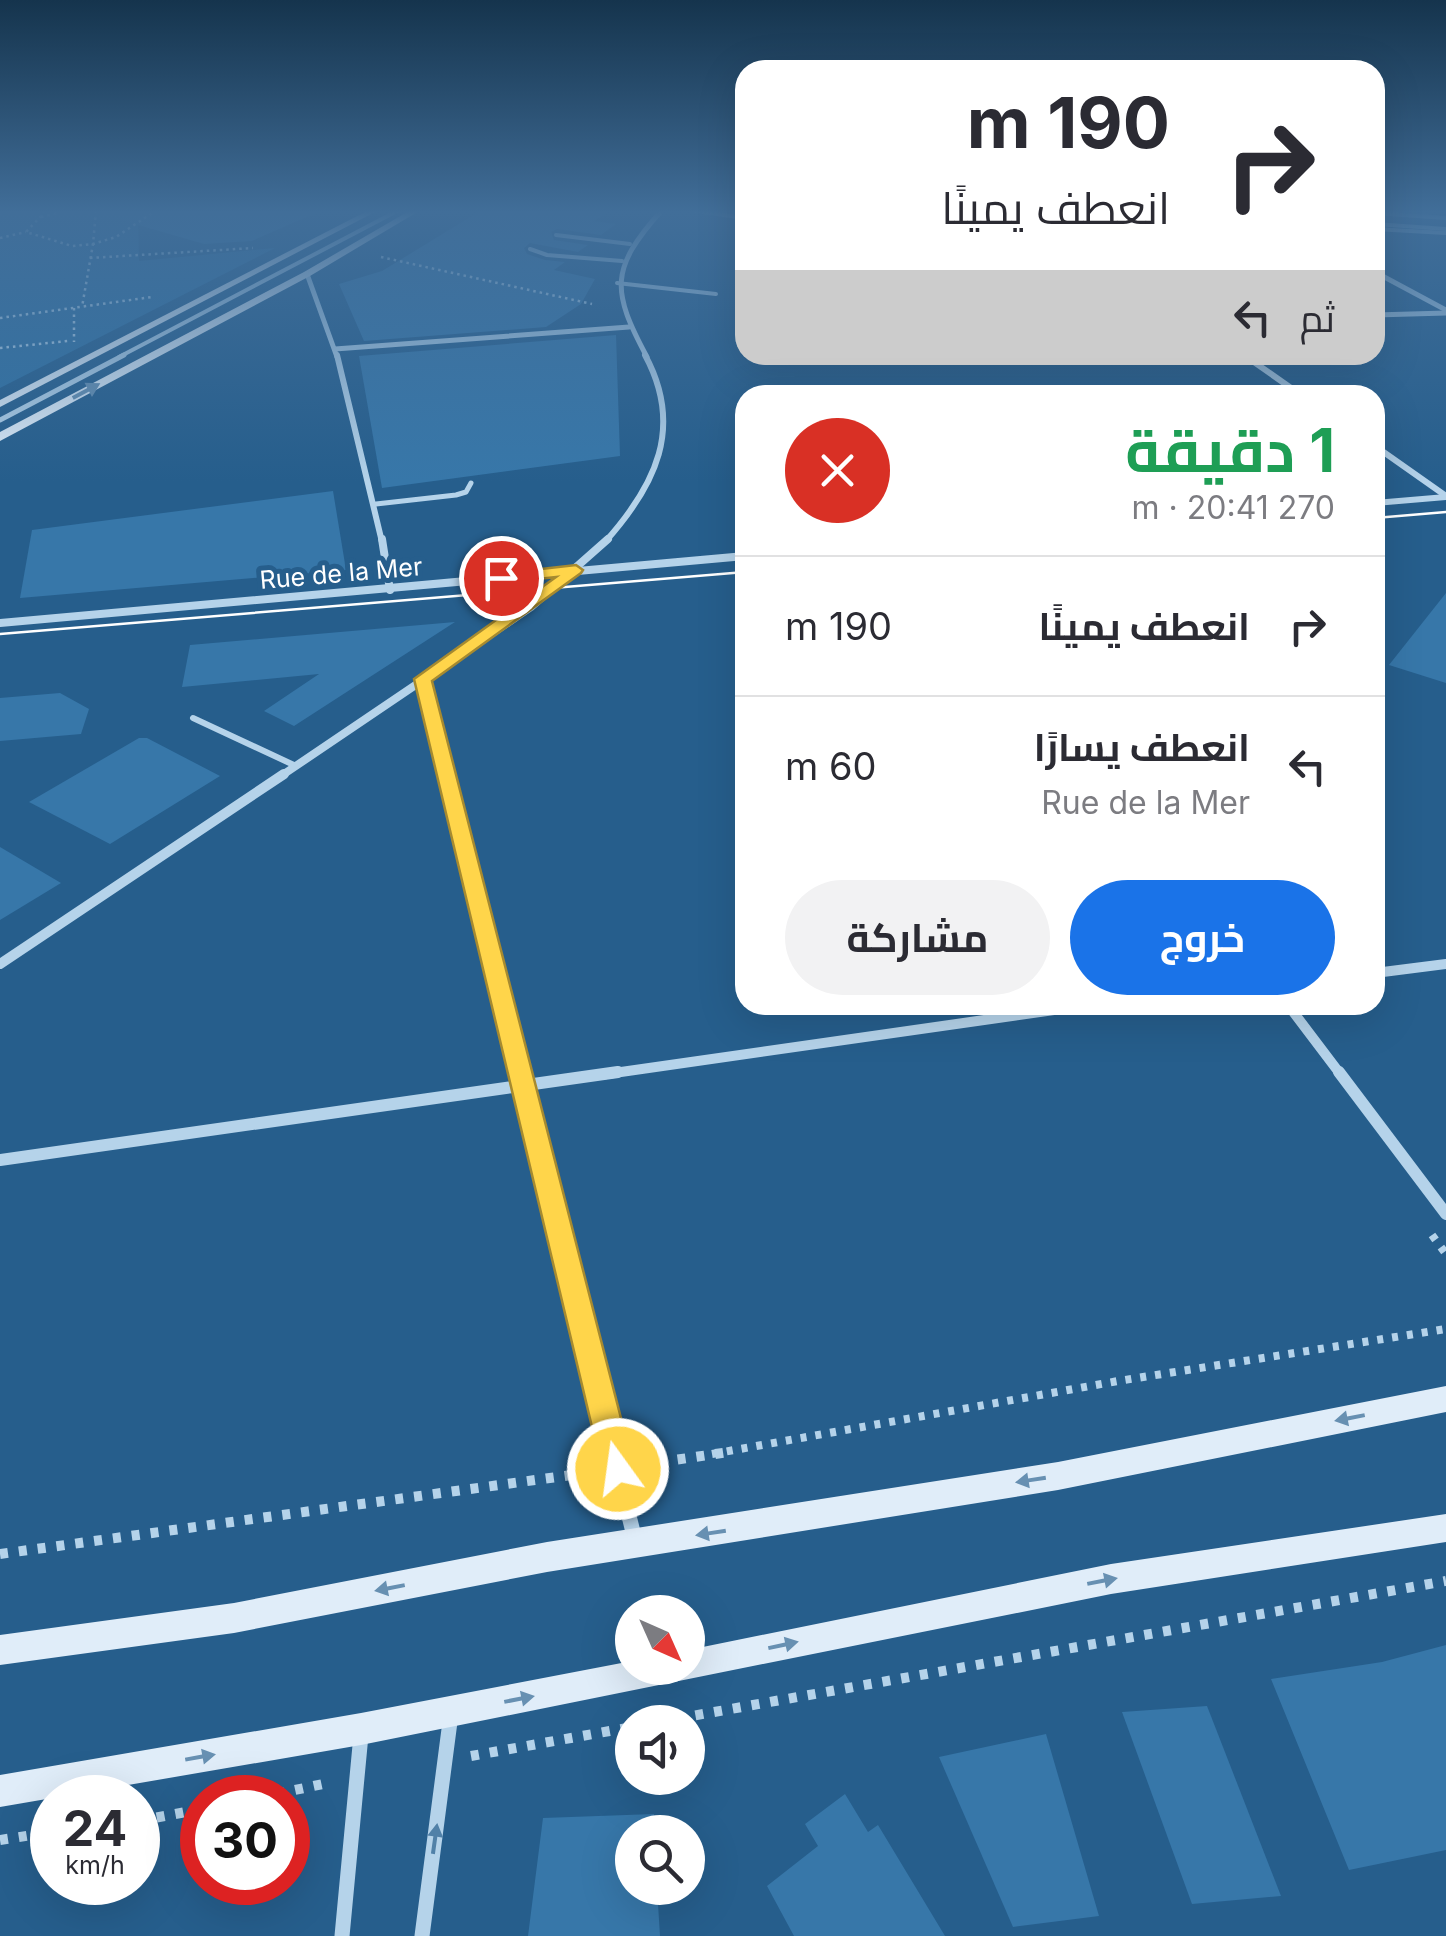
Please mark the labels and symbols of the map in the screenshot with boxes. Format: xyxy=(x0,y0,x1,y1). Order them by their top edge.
one-way arrow xyxy=(72,383,101,400)
pin xyxy=(459,536,544,621)
street label: Rue de la Mer xyxy=(258,551,424,595)
one-way arrow xyxy=(1334,1411,1366,1426)
position arrow xyxy=(566,1417,670,1521)
one-way arrow xyxy=(1015,1473,1047,1488)
one-way arrow xyxy=(694,1526,726,1542)
one-way arrow xyxy=(1086,1572,1117,1588)
one-way arrow xyxy=(375,1580,406,1596)
north arrow xyxy=(615,1595,705,1685)
one-way arrow xyxy=(768,1637,799,1653)
one-way arrow xyxy=(504,1690,535,1706)
one-way arrow xyxy=(184,1749,216,1764)
speed limit sign: 30 xyxy=(180,1775,310,1905)
one-way arrow xyxy=(427,1823,443,1855)

